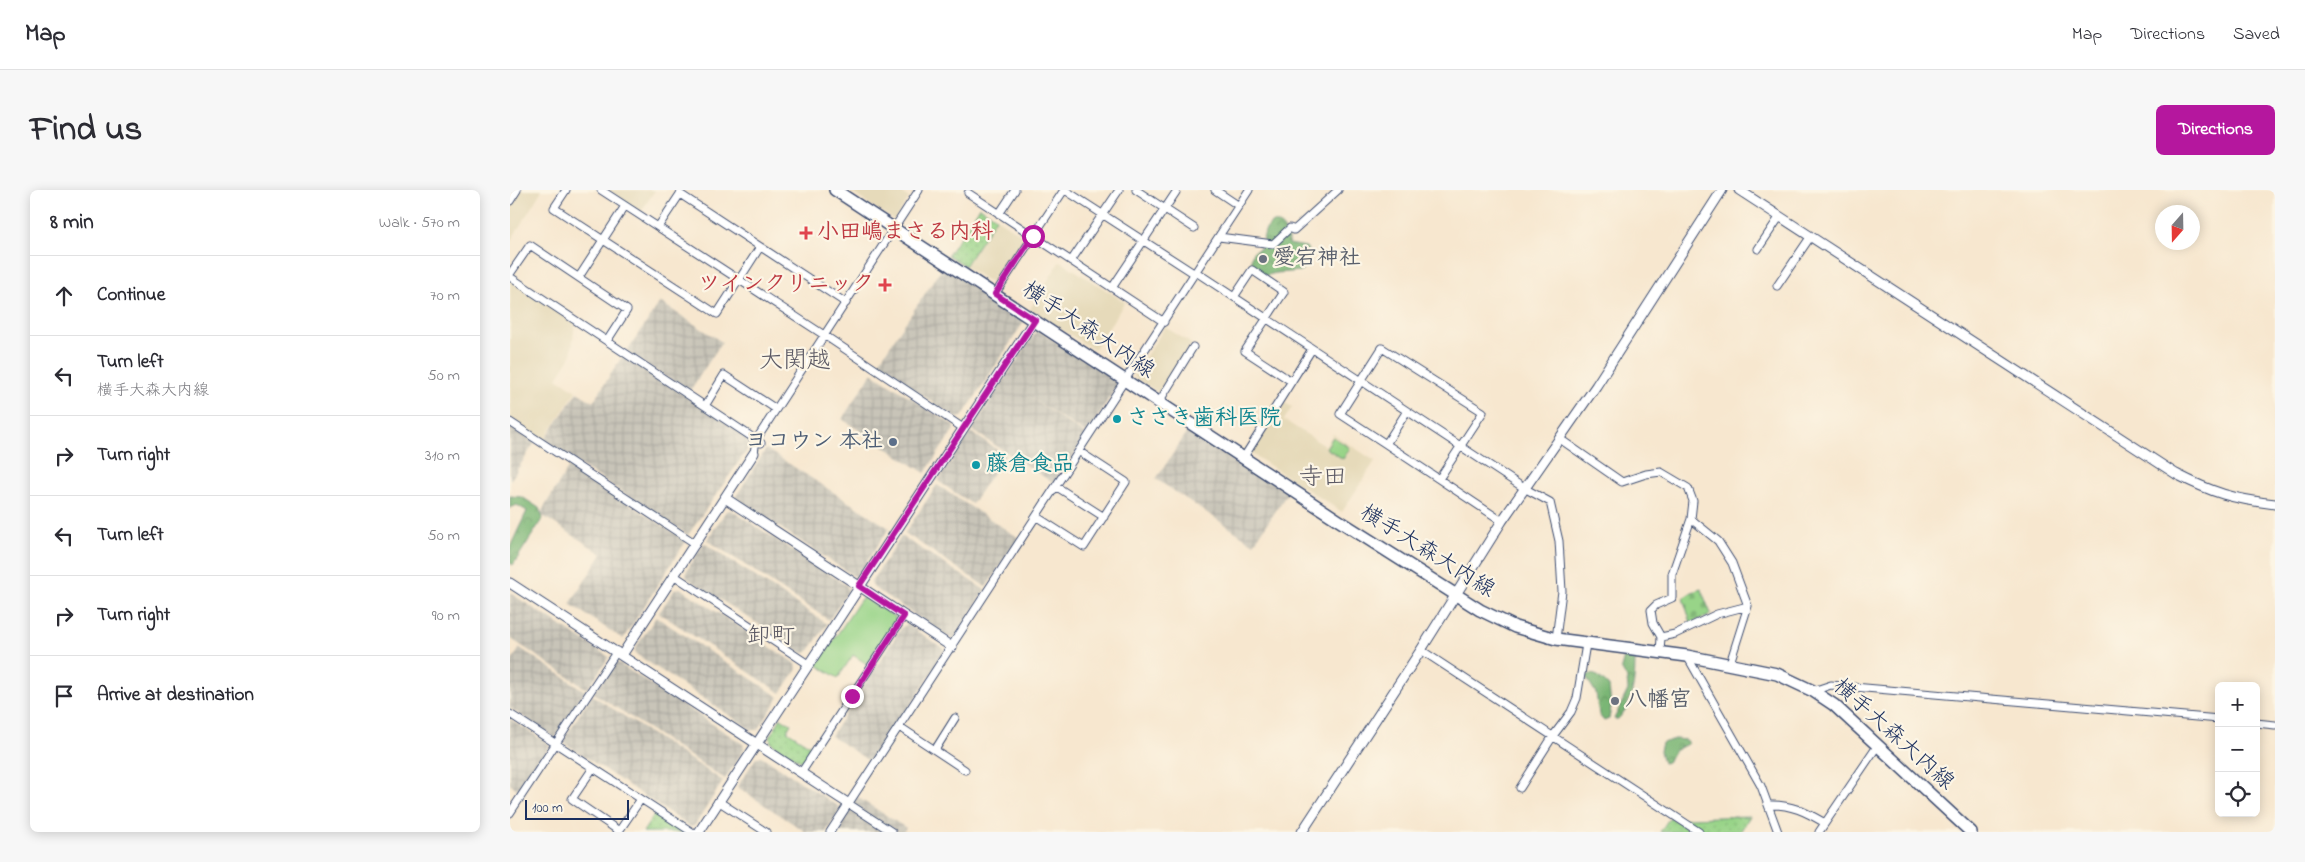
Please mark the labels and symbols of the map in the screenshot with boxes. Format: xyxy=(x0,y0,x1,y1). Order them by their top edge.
north arrow xyxy=(2155,205,2200,250)
place label: 小田嶋まさる内科 xyxy=(817,217,993,249)
route start xyxy=(1022,225,1045,248)
marker: 小田嶋まさる内科 xyxy=(799,226,813,240)
place label: 愛宕神社 xyxy=(1273,243,1361,275)
marker: 愛宕神社 xyxy=(1257,253,1269,265)
place label: ツインクリニック xyxy=(698,269,874,301)
street label: 横手大森大内線 xyxy=(1015,275,1161,387)
marker: ツインクリニック xyxy=(878,278,892,292)
district label: 大関越 xyxy=(759,344,831,379)
place label: ささき歯科医院 xyxy=(1127,403,1281,435)
marker: ささき歯科医院 xyxy=(1111,413,1123,425)
place label: ヨコウン 本社 xyxy=(745,426,883,458)
marker: ヨコウン 本社 xyxy=(887,436,899,448)
place label: 藤倉食品 xyxy=(986,449,1074,481)
marker: 藤倉食品 xyxy=(970,459,982,471)
district label: 寺田 xyxy=(1299,461,1347,496)
street label: 横手大森大内線 xyxy=(1353,498,1501,606)
district label: 卸町 xyxy=(747,620,795,655)
street label: 横手大森大内線 xyxy=(1825,672,1961,798)
route end xyxy=(841,685,864,708)
place label: 八幡宮 xyxy=(1625,685,1691,717)
marker: 八幡宮 xyxy=(1609,695,1621,707)
scale bar xyxy=(525,797,629,820)

